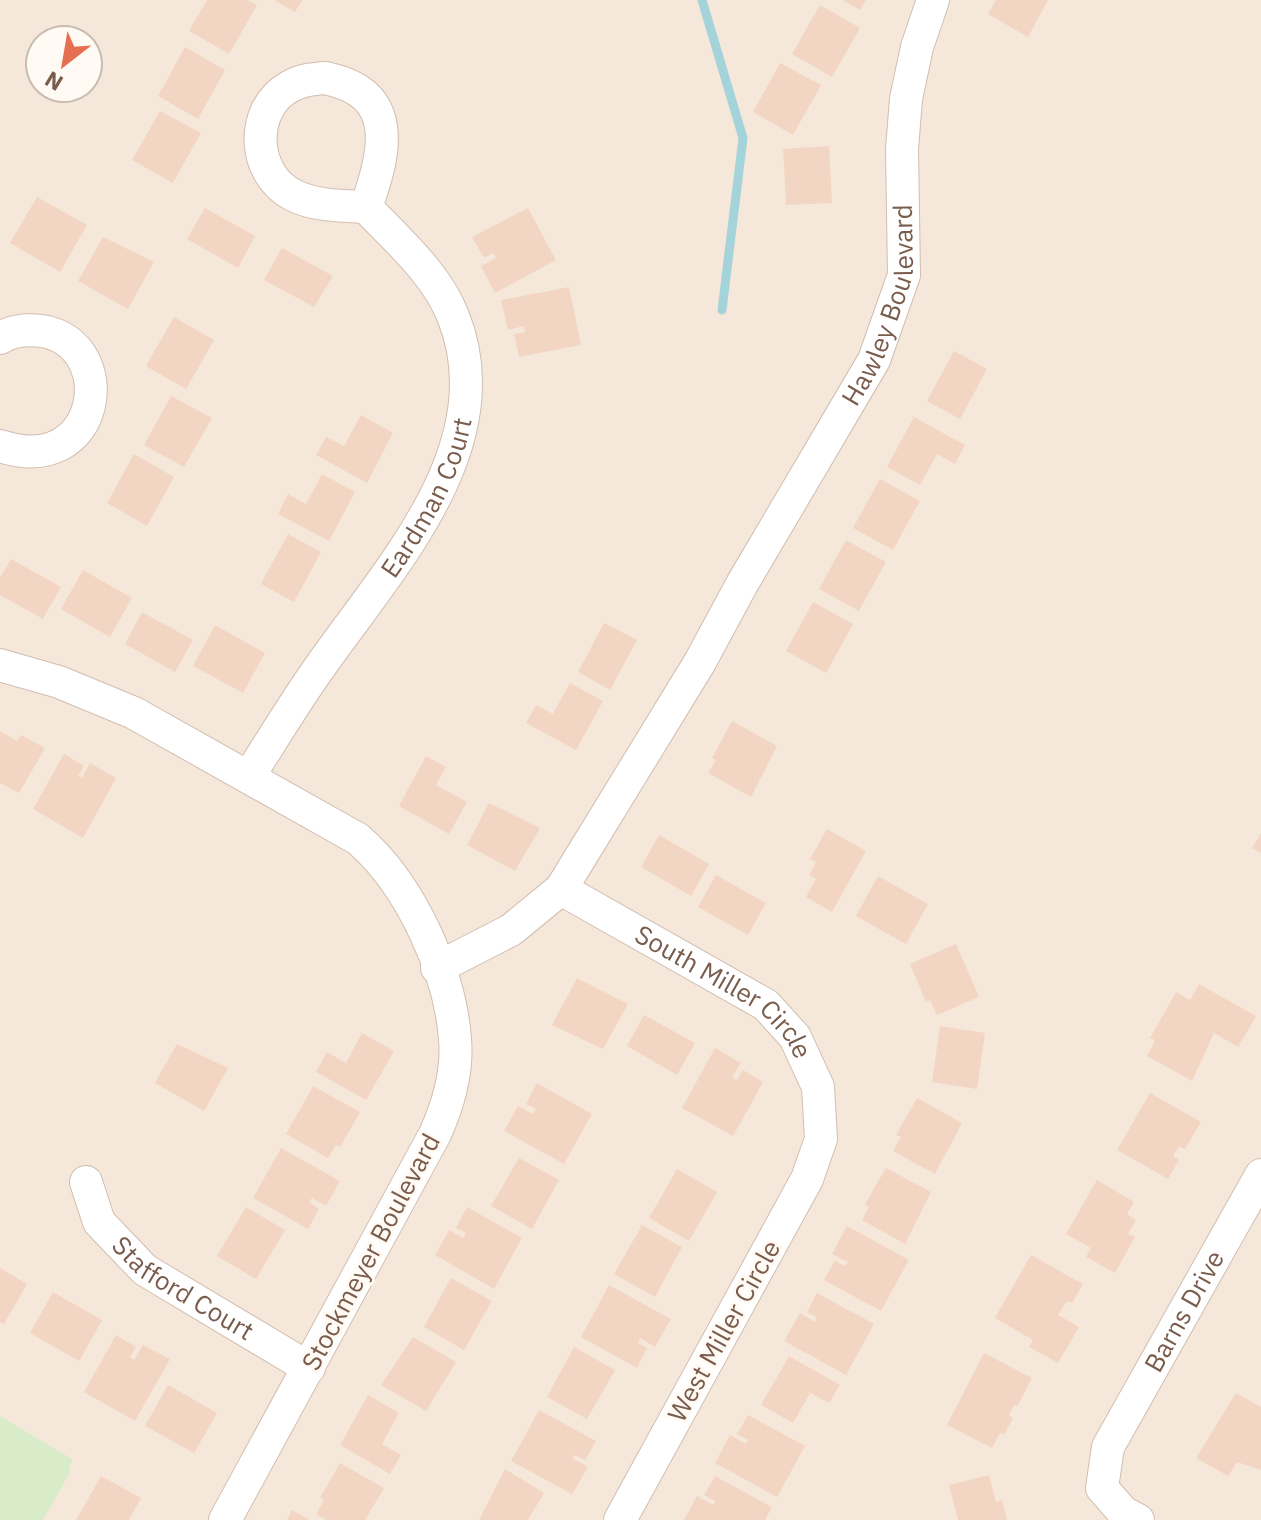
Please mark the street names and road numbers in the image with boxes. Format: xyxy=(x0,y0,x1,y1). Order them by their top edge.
street label: Hawley Boulevard xyxy=(833,204,920,411)
street label: Eardman Court xyxy=(372,414,479,584)
street label: South Miller Circle xyxy=(629,917,820,1063)
street label: Stockmeyer Boulevard xyxy=(293,1127,447,1376)
street label: Stafford Court xyxy=(105,1228,260,1347)
street label: West Miller Circle xyxy=(659,1234,787,1427)
street label: Barns Drive xyxy=(1136,1244,1231,1378)

